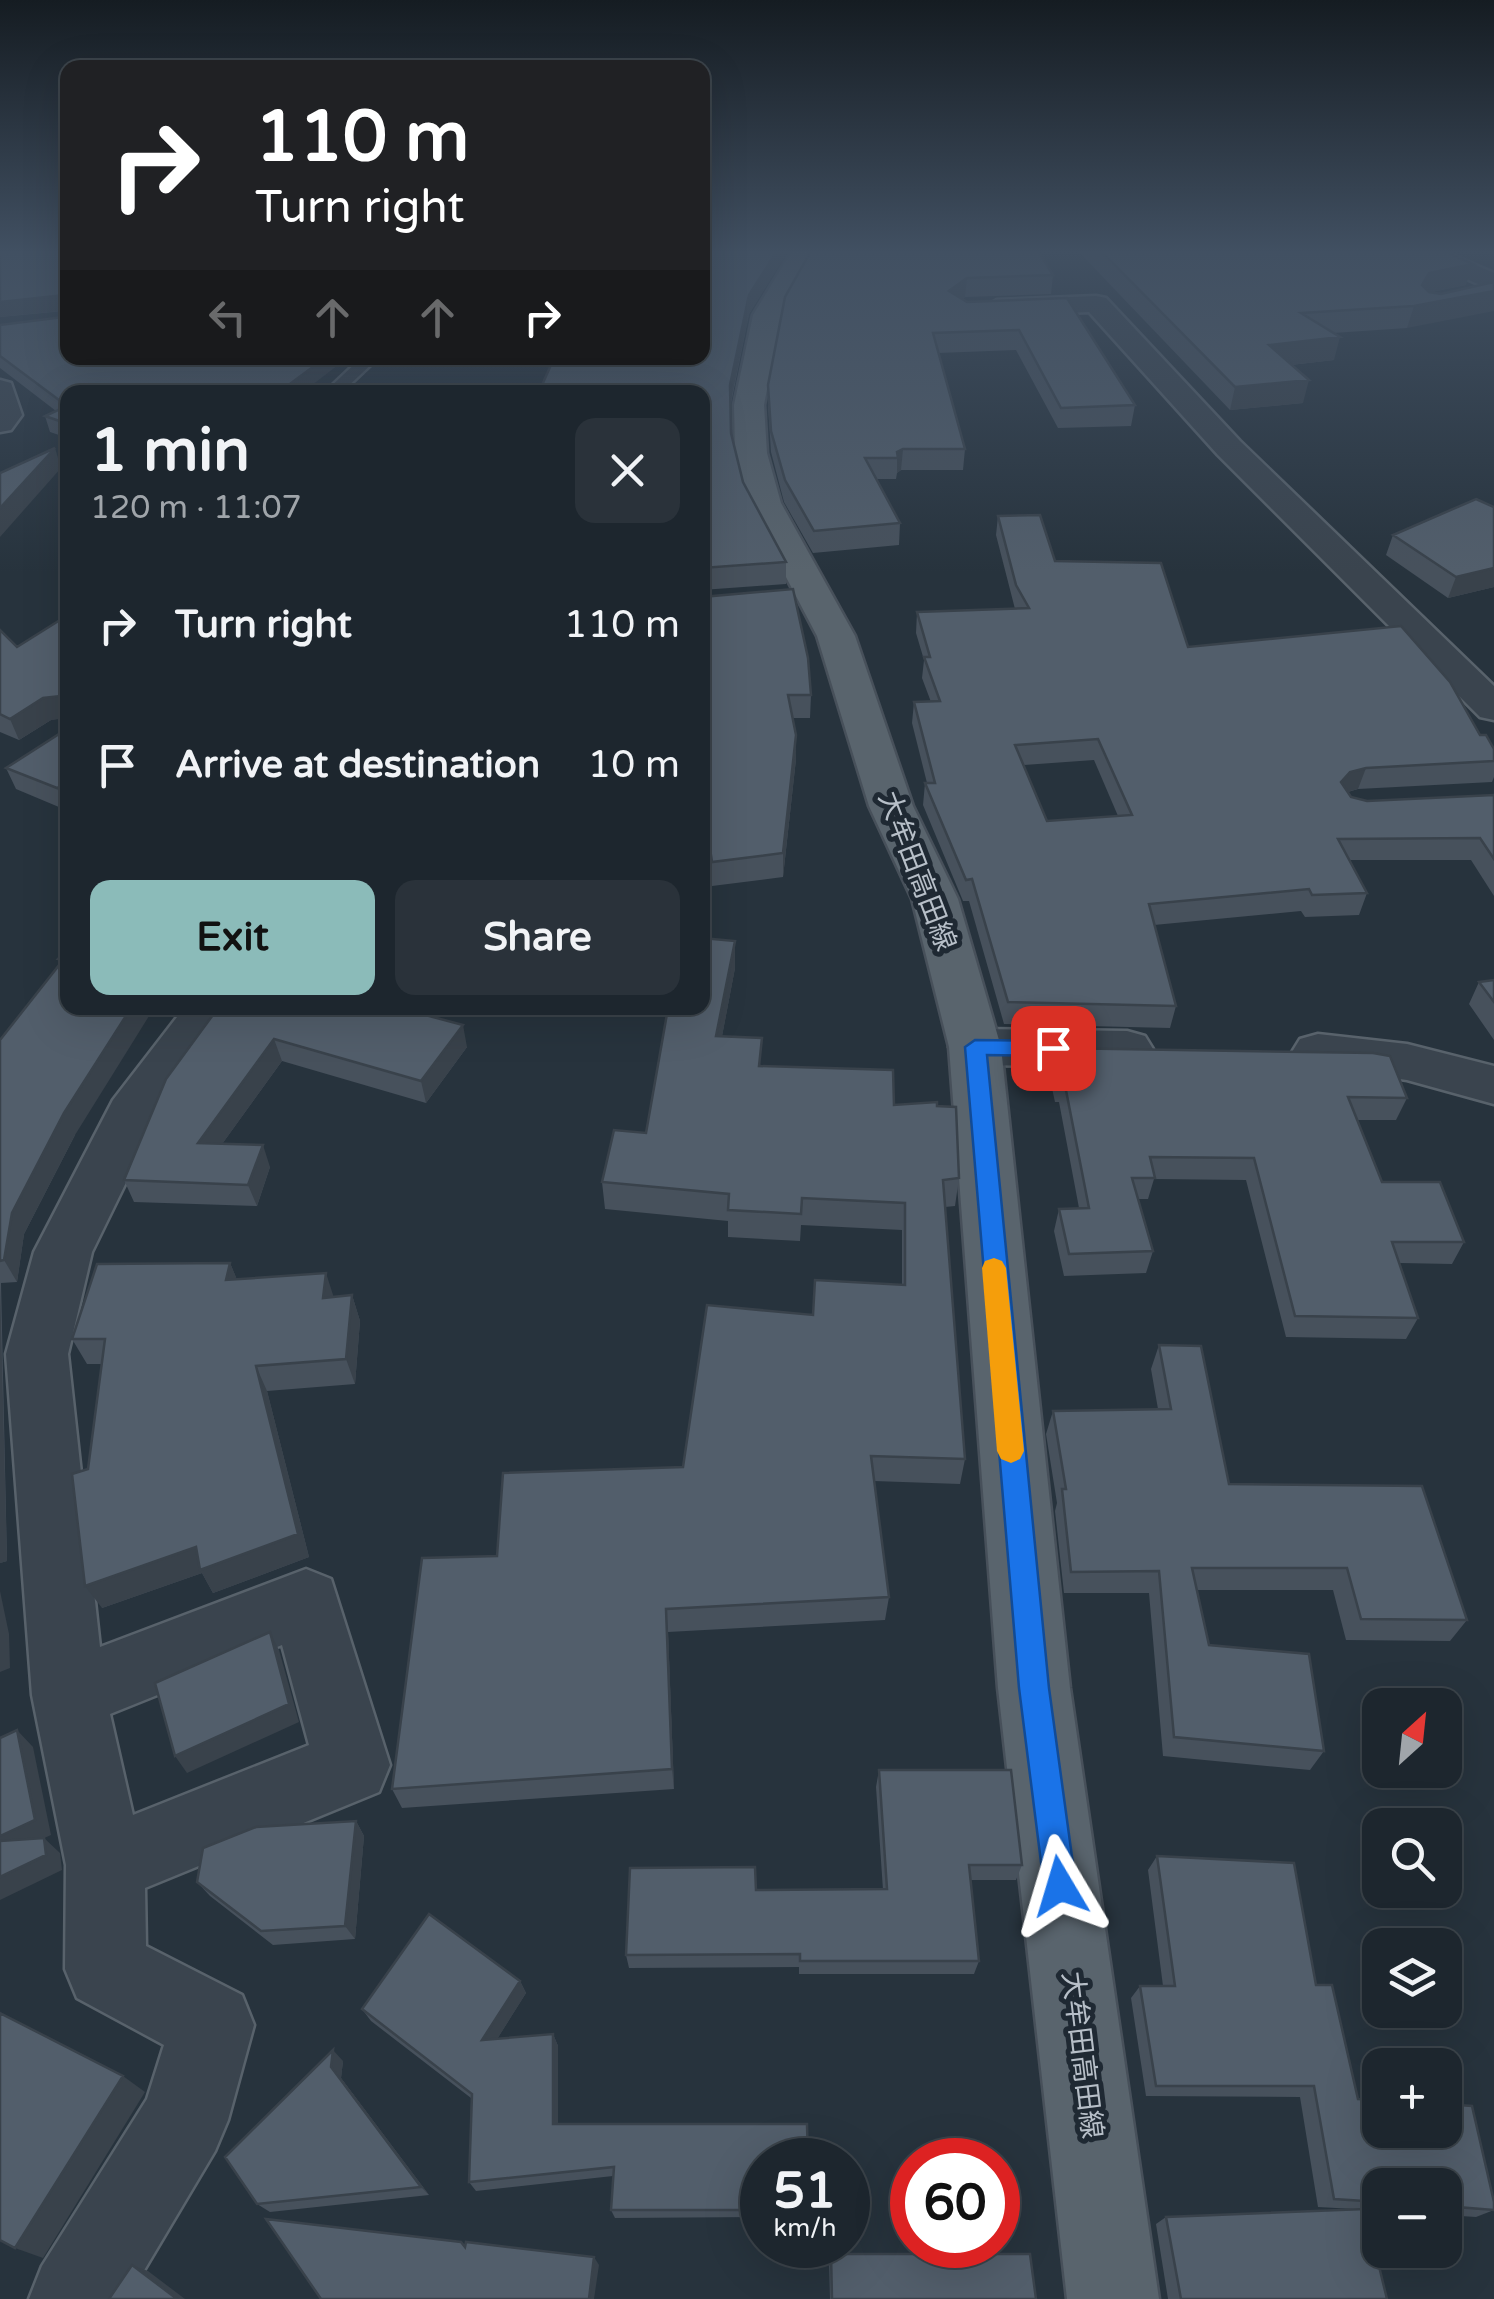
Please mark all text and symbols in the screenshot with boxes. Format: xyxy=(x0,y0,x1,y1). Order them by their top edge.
text: 110 m xyxy=(255,96,469,180)
icon: right xyxy=(90,100,220,230)
text: Turn right xyxy=(255,181,464,235)
icon: left xyxy=(200,290,255,345)
icon: ahead xyxy=(305,290,360,345)
icon: ahead xyxy=(410,290,465,345)
icon: right xyxy=(515,290,570,345)
text: 1 min xyxy=(90,415,250,487)
button: close xyxy=(575,418,680,523)
text: 120 m · 11:07 xyxy=(90,489,302,527)
icon: right xyxy=(90,598,145,653)
text: Turn right xyxy=(175,602,352,648)
text: 110 m xyxy=(564,602,680,648)
icon: arrive xyxy=(90,738,145,793)
text: Arrive at destination xyxy=(175,742,540,788)
text: 10 m xyxy=(588,742,680,788)
street label: 大牟田高田線 xyxy=(871,786,963,956)
button: Exit xyxy=(90,880,375,995)
button: Share xyxy=(395,880,680,995)
pin xyxy=(1011,1006,1096,1091)
icon: arrive xyxy=(1026,1021,1081,1076)
north arrow xyxy=(1362,1688,1462,1788)
map controls xyxy=(1362,1688,1462,2268)
button: search xyxy=(1362,1808,1462,1908)
position arrow xyxy=(1008,1834,1112,1938)
button: layers xyxy=(1362,1928,1462,2028)
street label: 大牟田高田線 xyxy=(1055,1970,1109,2140)
button: + xyxy=(1362,2048,1462,2148)
speed limit sign: 60 xyxy=(890,2138,1020,2268)
text: 51 xyxy=(774,2161,836,2221)
button: − xyxy=(1362,2168,1462,2268)
text: km/h xyxy=(774,2213,836,2243)

